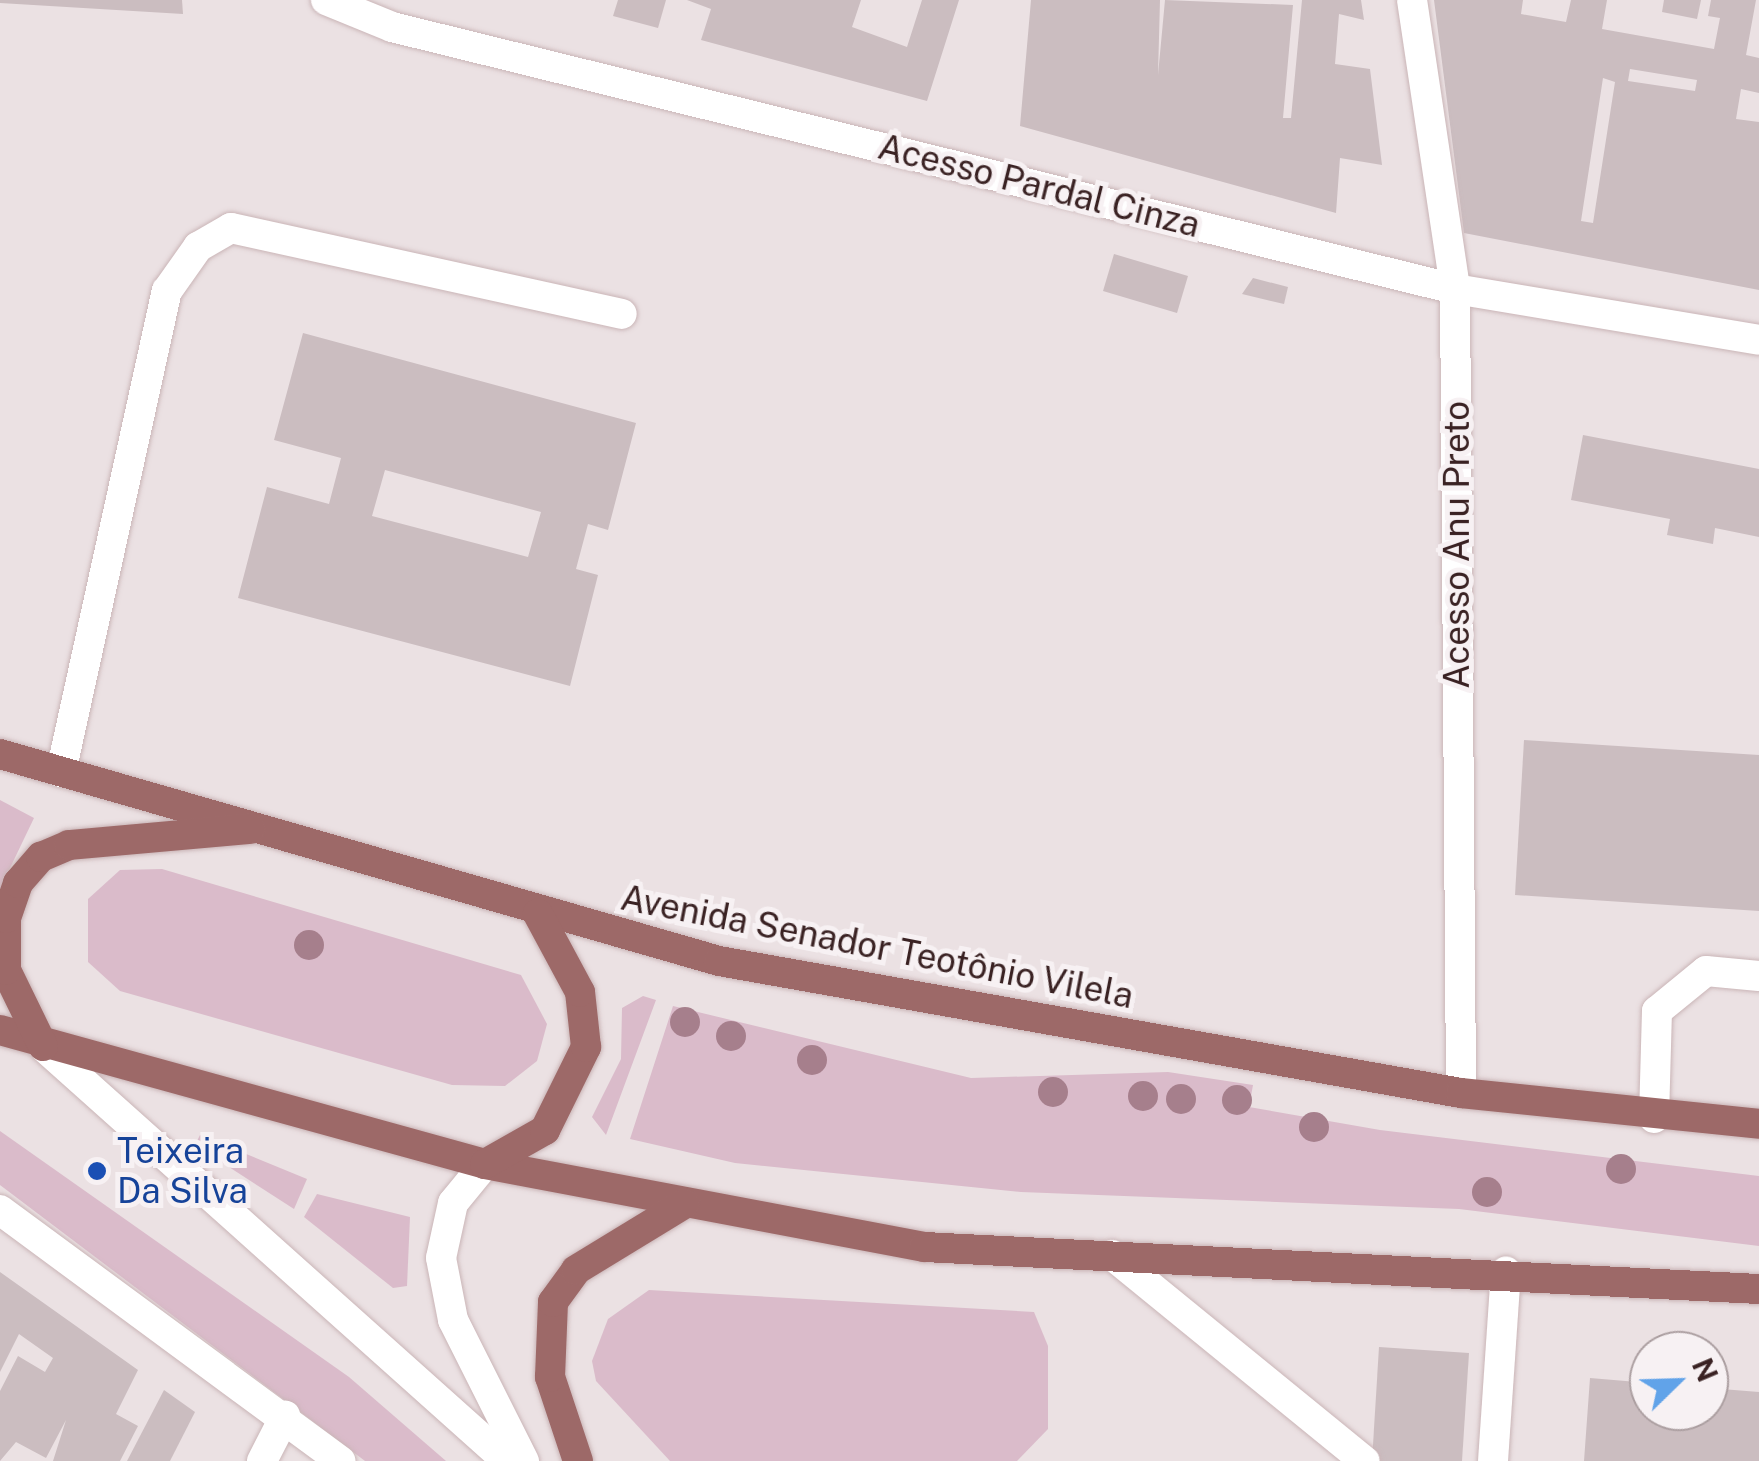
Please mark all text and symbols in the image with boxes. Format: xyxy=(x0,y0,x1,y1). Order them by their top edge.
street label: Acesso Pardal Cinza xyxy=(874,126,1204,246)
street label: Acesso Anu Preto xyxy=(1436,401,1478,689)
street label: Avenida Senador Teotônio Vilela xyxy=(617,877,1137,1017)
place label: Teixeira Da Silva xyxy=(117,1130,248,1212)
marker: Teixeira Da Silva xyxy=(86,1160,108,1182)
north arrow xyxy=(1629,1331,1729,1431)
text: N xyxy=(1686,1353,1725,1386)

